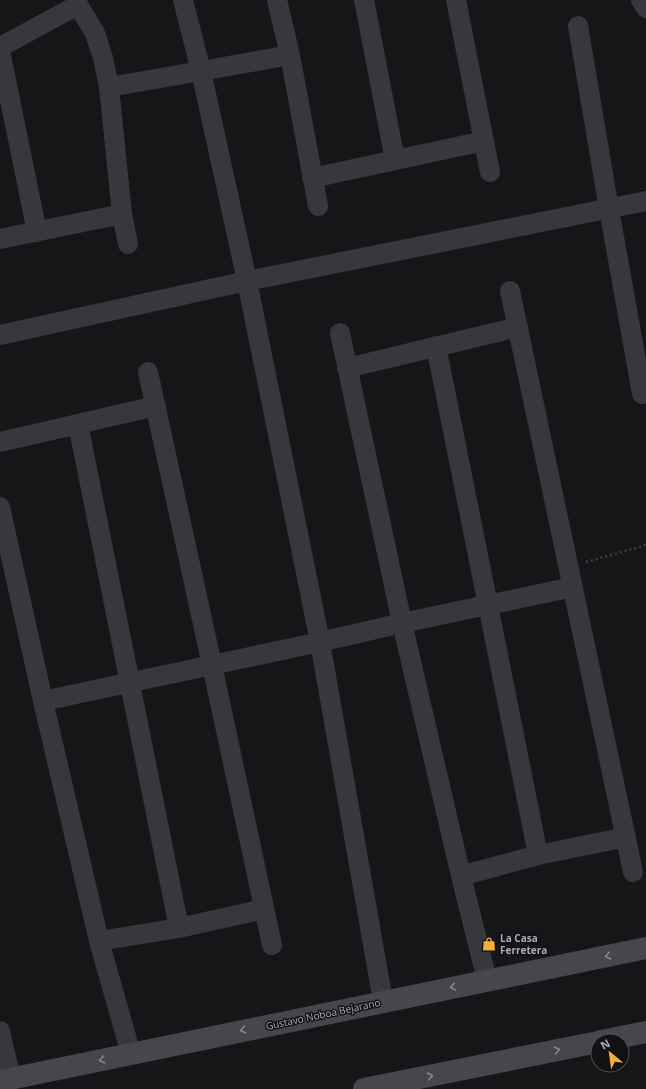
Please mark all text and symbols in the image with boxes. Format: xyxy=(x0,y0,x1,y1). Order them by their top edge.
place label: La Casa Ferretera xyxy=(500,931,547,957)
shop icon: La Casa Ferretera xyxy=(481,936,497,952)
one-way arrow xyxy=(605,951,611,959)
one-way arrow xyxy=(450,983,456,991)
street label: Gustavo Noboa Bejarano xyxy=(264,995,382,1033)
one-way arrow xyxy=(240,1026,247,1034)
north arrow xyxy=(590,1033,630,1073)
text: N xyxy=(597,1035,612,1053)
one-way arrow xyxy=(554,1046,560,1054)
one-way arrow xyxy=(99,1055,106,1063)
one-way arrow xyxy=(427,1072,433,1080)

